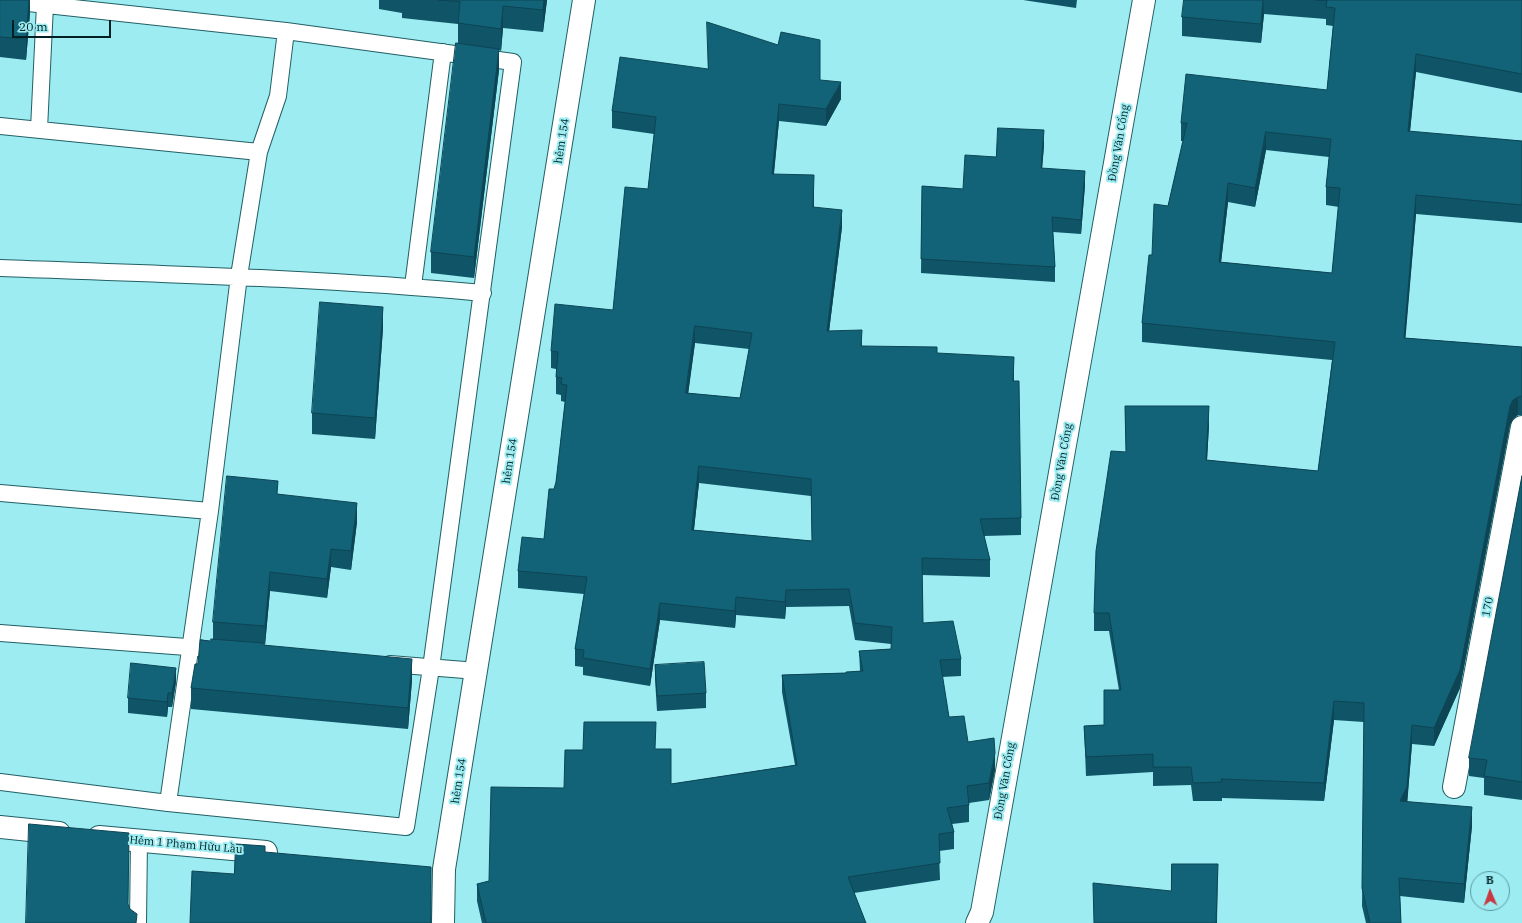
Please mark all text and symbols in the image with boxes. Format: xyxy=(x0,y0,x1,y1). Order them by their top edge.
scale bar xyxy=(14,12,113,38)
text: 20 m xyxy=(19,19,48,34)
street label: Đồng Văn Cống xyxy=(1106,103,1132,183)
street label: hẻm 154 xyxy=(552,117,572,165)
street label: Đồng Văn Cống xyxy=(1049,422,1075,502)
street label: hẻm 154 xyxy=(500,437,520,485)
street label: 170 xyxy=(1480,596,1496,618)
street label: Đồng Văn Cống xyxy=(992,741,1018,821)
street label: hẻm 154 xyxy=(449,757,469,805)
street label: Hẻm 1 Phạm Hữu Lầu xyxy=(129,833,243,857)
north arrow xyxy=(1470,871,1510,911)
text: B xyxy=(1485,873,1494,887)

